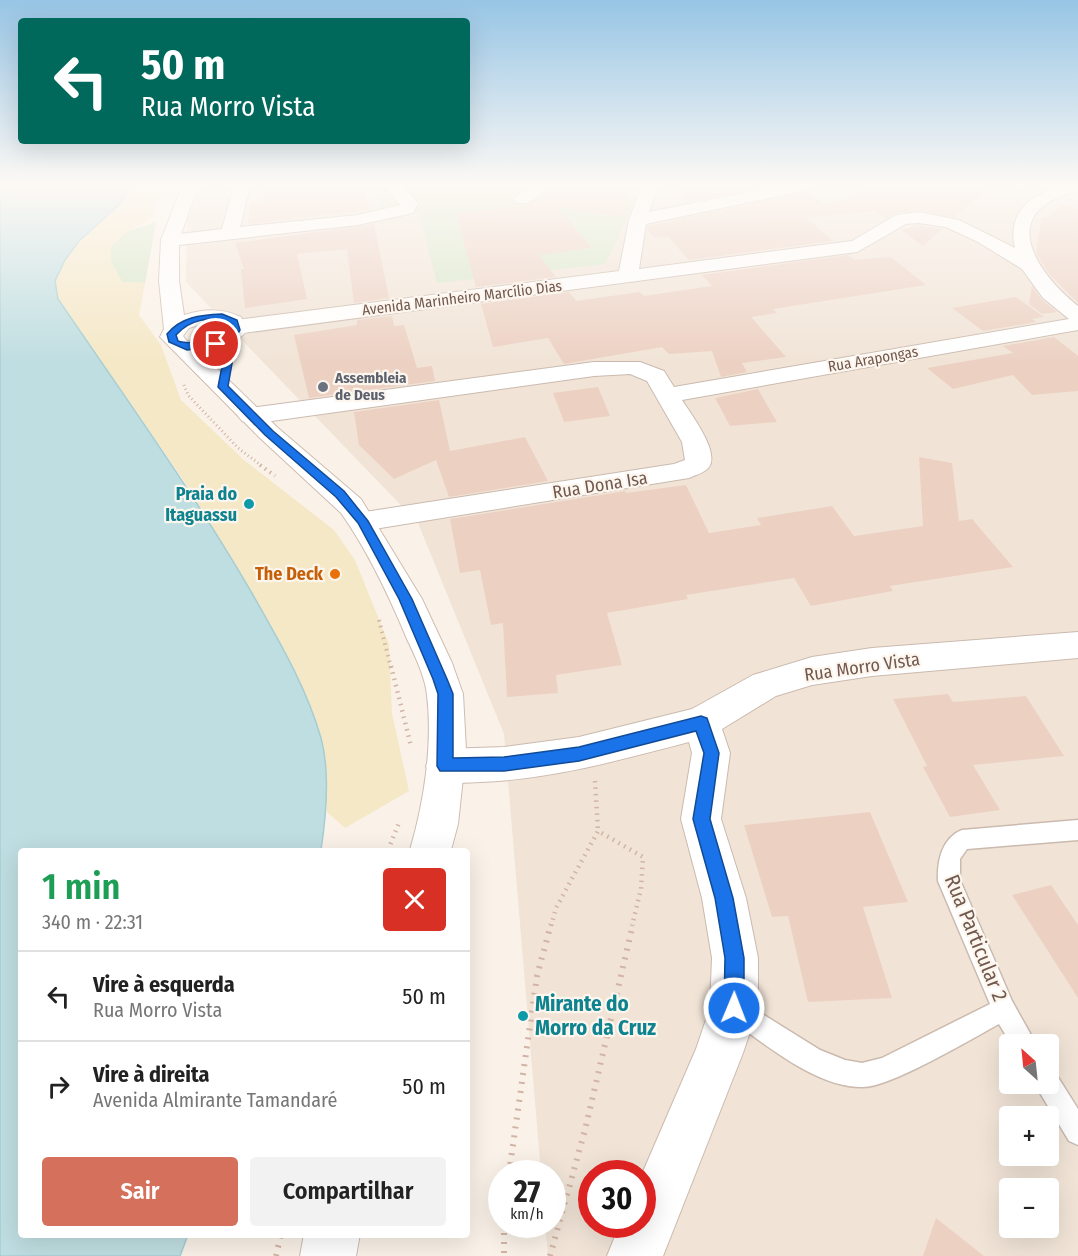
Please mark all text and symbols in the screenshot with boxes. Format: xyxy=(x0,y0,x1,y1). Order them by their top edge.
text: 50 m xyxy=(141,40,225,90)
icon: left xyxy=(42,42,120,120)
text: Rua Morro Vista xyxy=(141,91,315,123)
street label: Avenida Marinheiro Marcílio Dias xyxy=(361,277,563,319)
pin xyxy=(190,318,241,369)
icon: arrive xyxy=(199,327,232,360)
street label: Rua Arapongas xyxy=(827,342,919,376)
place label: Assembleia de Deus xyxy=(334,369,407,404)
marker: Assembleia de Deus xyxy=(316,380,330,394)
street label: Rua Dona Isa xyxy=(551,467,649,503)
place label: Praia do Itaguassu xyxy=(165,483,237,526)
marker: Praia do Itaguassu xyxy=(242,497,256,511)
place label: The Deck xyxy=(255,563,324,585)
marker: The Deck xyxy=(328,567,342,581)
street label: Rua Morro Vista xyxy=(803,648,921,686)
text: 1 min xyxy=(42,865,120,909)
button: close xyxy=(383,868,446,931)
street label: Rua Particular 2 xyxy=(939,871,1013,1005)
text: 340 m · 22:31 xyxy=(42,910,143,934)
text: Vire à esquerda xyxy=(93,971,235,998)
position arrow xyxy=(702,976,766,1040)
icon: left xyxy=(42,980,75,1013)
text: 50 m xyxy=(402,983,446,1010)
place label: Mirante do Morro da Cruz xyxy=(535,991,656,1041)
text: Rua Morro Vista xyxy=(93,998,222,1022)
marker: Mirante do Morro da Cruz xyxy=(516,1009,530,1023)
north arrow xyxy=(999,1034,1059,1094)
map controls xyxy=(999,1034,1059,1238)
text: Vire à direita xyxy=(93,1061,209,1088)
icon: right xyxy=(42,1070,75,1103)
text: 50 m xyxy=(402,1073,446,1100)
text: Avenida Almirante Tamandaré xyxy=(93,1088,337,1112)
button: + xyxy=(999,1106,1059,1166)
button: Sair xyxy=(42,1157,238,1226)
button: Compartilhar xyxy=(250,1157,446,1226)
speed limit sign: 30 xyxy=(578,1160,656,1238)
text: 27 xyxy=(514,1174,540,1210)
button: − xyxy=(999,1178,1059,1238)
text: km/h xyxy=(510,1205,544,1223)

